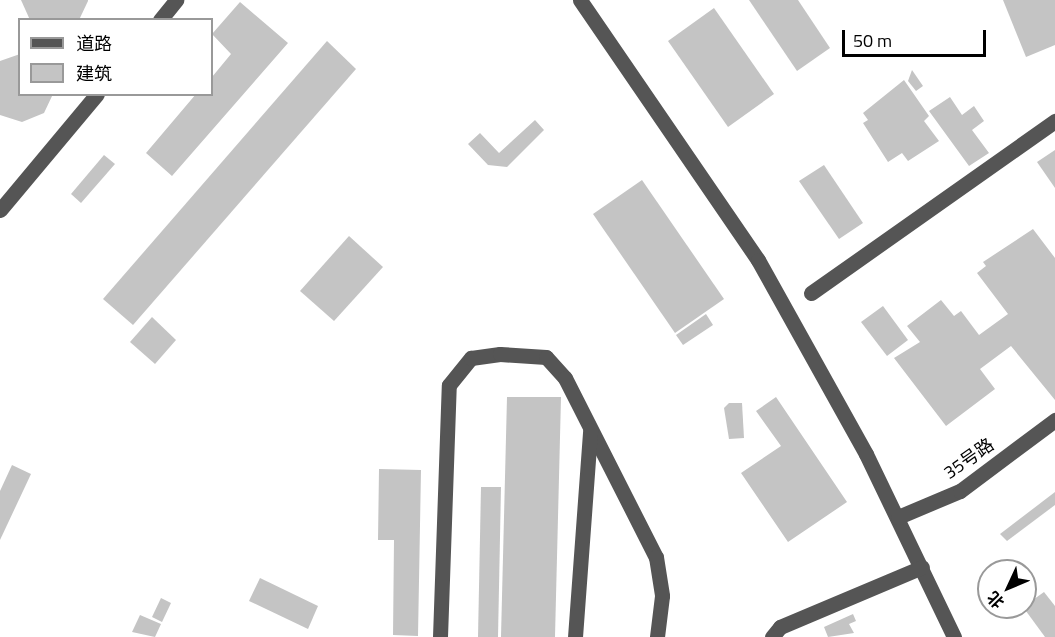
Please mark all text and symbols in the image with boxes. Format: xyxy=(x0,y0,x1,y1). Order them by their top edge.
legend xyxy=(18,18,213,96)
scale bar xyxy=(845,18,989,56)
text: 50 m xyxy=(853,27,892,54)
text: 道路 xyxy=(76,30,112,57)
text: 建筑 xyxy=(76,60,112,87)
street label: 35号路 xyxy=(940,434,998,484)
north arrow xyxy=(977,559,1037,619)
text: 北 xyxy=(981,586,1010,614)

